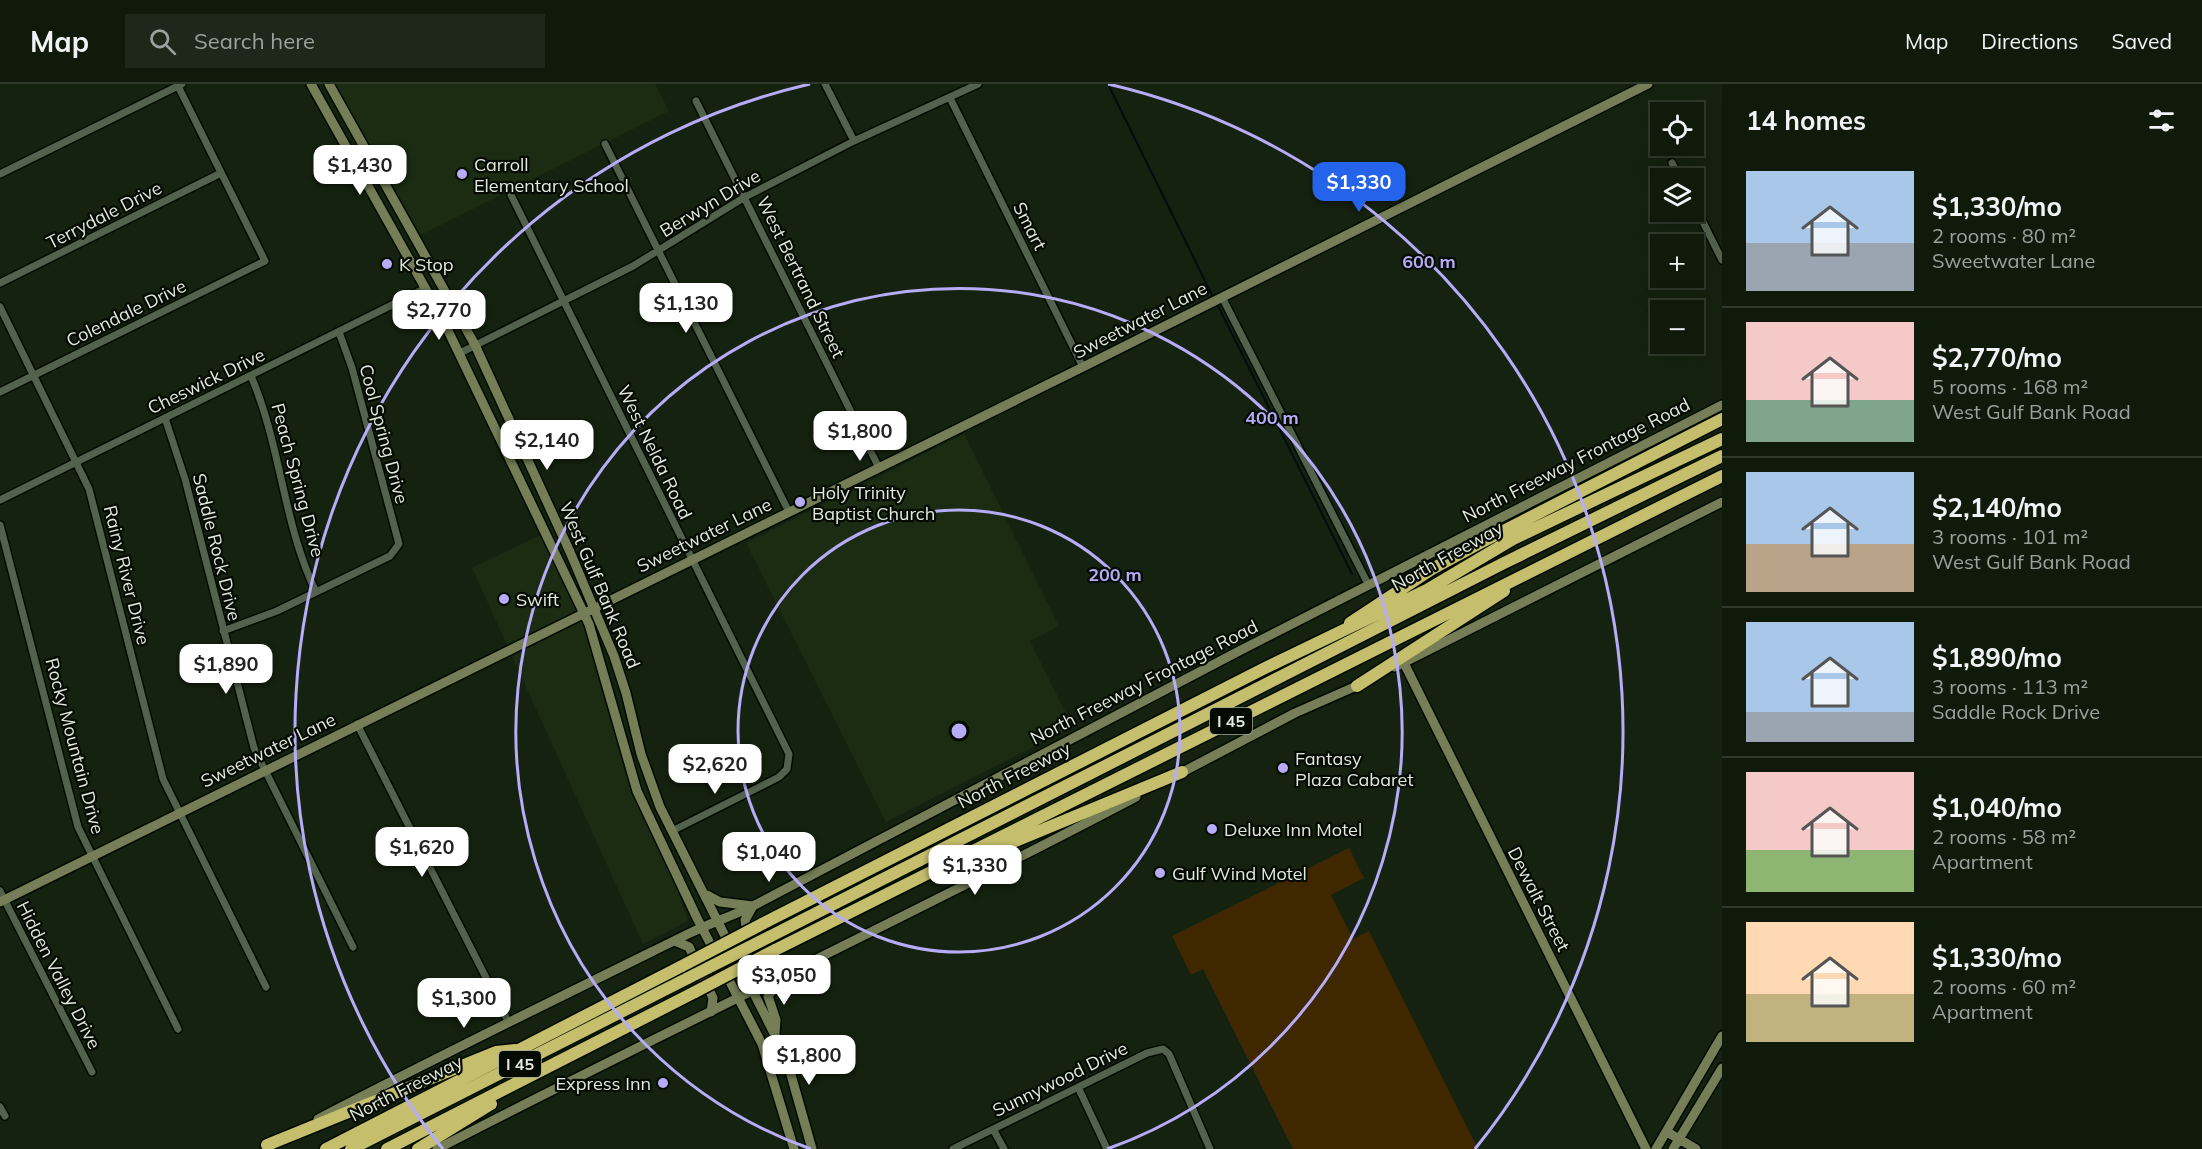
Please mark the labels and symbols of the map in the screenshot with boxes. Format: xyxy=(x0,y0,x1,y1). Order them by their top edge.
pin: $1,430 xyxy=(311,145,409,196)
place label: Carroll Elementary School xyxy=(474,153,629,197)
pin: $1,330 xyxy=(1310,162,1408,213)
street label: Berwyn Drive xyxy=(656,164,764,242)
marker: Carroll Elementary School xyxy=(455,167,469,181)
street label: Terrydale Drive xyxy=(43,176,165,254)
street label: West Bertrand Street xyxy=(752,192,850,362)
street label: Smart xyxy=(1008,198,1052,254)
text: 600 m xyxy=(1402,250,1456,273)
place label: K Stop xyxy=(399,253,454,276)
marker: K Stop xyxy=(380,257,394,271)
street label: Colendale Drive xyxy=(62,274,190,352)
street label: Sweetwater Lane xyxy=(1069,276,1211,364)
pin: $1,130 xyxy=(637,283,735,334)
pin: $2,770 xyxy=(390,290,488,341)
street label: Cheswick Drive xyxy=(144,343,268,419)
street label: Cool Spring Drive xyxy=(354,362,414,506)
street label: West Nelda Road xyxy=(613,381,697,523)
street label: North Freeway Frontage Road xyxy=(1458,392,1694,528)
street label: Peach Spring Drive xyxy=(266,400,330,560)
text: 400 m xyxy=(1245,406,1299,429)
pin: $1,800 xyxy=(811,411,909,462)
pin: $2,140 xyxy=(498,420,596,471)
street label: Saddle Rock Drive xyxy=(188,471,246,623)
place label: Holy Trinity Baptist Church xyxy=(812,481,935,525)
street label: Sweetwater Lane xyxy=(633,492,775,578)
marker: Holy Trinity Baptist Church xyxy=(793,495,807,509)
street label: West Gulf Bank Road xyxy=(554,498,646,672)
street label: Rainy River Drive xyxy=(99,503,155,647)
street label: North Freeway xyxy=(1387,516,1507,596)
text: 200 m xyxy=(1088,563,1142,586)
place label: Swift xyxy=(516,588,559,611)
marker: Swift xyxy=(497,592,511,606)
street label: North Freeway Frontage Road xyxy=(1026,614,1262,750)
pin: $1,890 xyxy=(177,644,275,695)
street label: Rocky Mountain Drive xyxy=(40,655,110,837)
street label: Sweetwater Lane xyxy=(197,707,339,793)
road number: I 45 xyxy=(1210,708,1252,734)
centre of rings xyxy=(949,721,969,741)
street label: North Freeway xyxy=(954,736,1075,813)
pin: $2,620 xyxy=(666,744,764,795)
place label: Fantasy Plaza Cabaret xyxy=(1295,747,1413,791)
marker: Fantasy Plaza Cabaret xyxy=(1276,761,1290,775)
place label: Deluxe Inn Motel xyxy=(1224,818,1362,841)
marker: Deluxe Inn Motel xyxy=(1205,822,1219,836)
pin: $1,620 xyxy=(373,827,471,878)
pin: $1,040 xyxy=(720,832,818,883)
street label: Dewalt Street xyxy=(1503,843,1575,955)
pin: $1,330 xyxy=(926,845,1024,896)
place label: Gulf Wind Motel xyxy=(1172,862,1307,885)
marker: Gulf Wind Motel xyxy=(1153,866,1167,880)
street label: Hidden Valley Drive xyxy=(12,897,106,1053)
pin: $3,050 xyxy=(735,955,833,1006)
pin: $1,300 xyxy=(415,978,513,1029)
pin: $1,800 xyxy=(760,1035,858,1086)
street label: Sunnywood Drive xyxy=(989,1036,1131,1122)
street label: North Freeway xyxy=(346,1049,467,1126)
road number: I 45 xyxy=(499,1051,541,1077)
place label: Express Inn xyxy=(555,1072,651,1095)
marker: Express Inn xyxy=(656,1076,670,1090)

